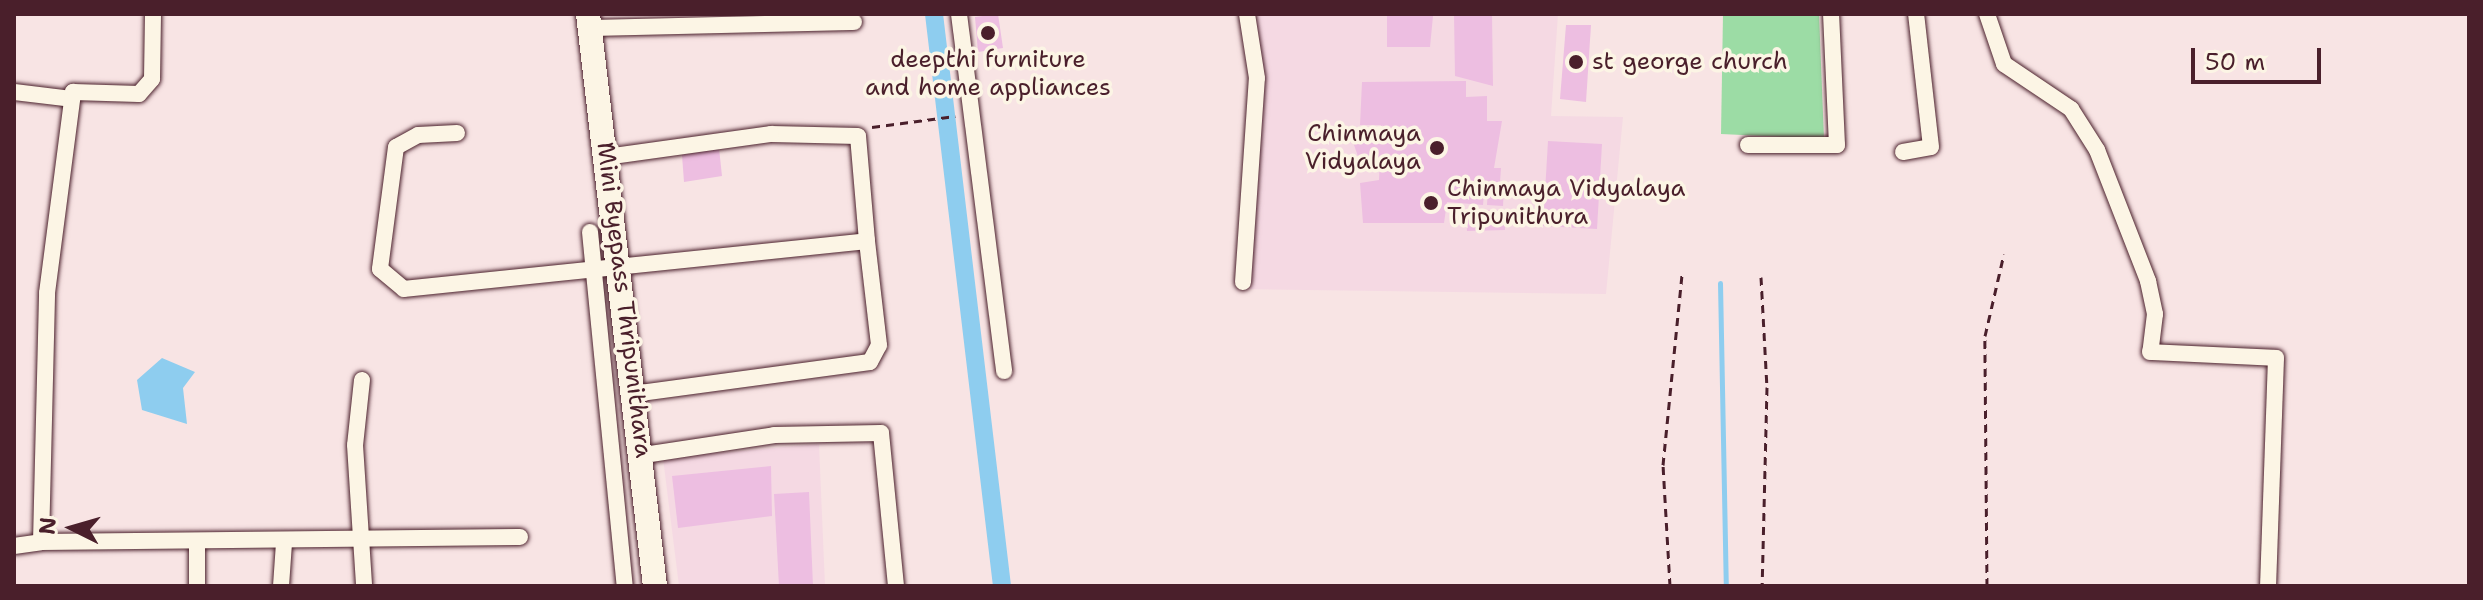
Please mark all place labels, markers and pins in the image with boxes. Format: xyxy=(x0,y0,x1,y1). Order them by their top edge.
marker: deepthi furniture and home appliances xyxy=(979,24,997,42)
place label: deepthi furniture and home appliances xyxy=(865,46,1111,102)
place label: st george church xyxy=(1592,48,1788,76)
marker: st george church xyxy=(1567,53,1585,71)
place label: Chinmaya Vidyalaya xyxy=(1305,120,1421,176)
marker: Chinmaya Vidyalaya xyxy=(1428,139,1446,157)
place label: Chinmaya Vidyalaya Tripunithura xyxy=(1447,175,1685,231)
marker: Chinmaya Vidyalaya Tripunithura xyxy=(1422,194,1440,212)

